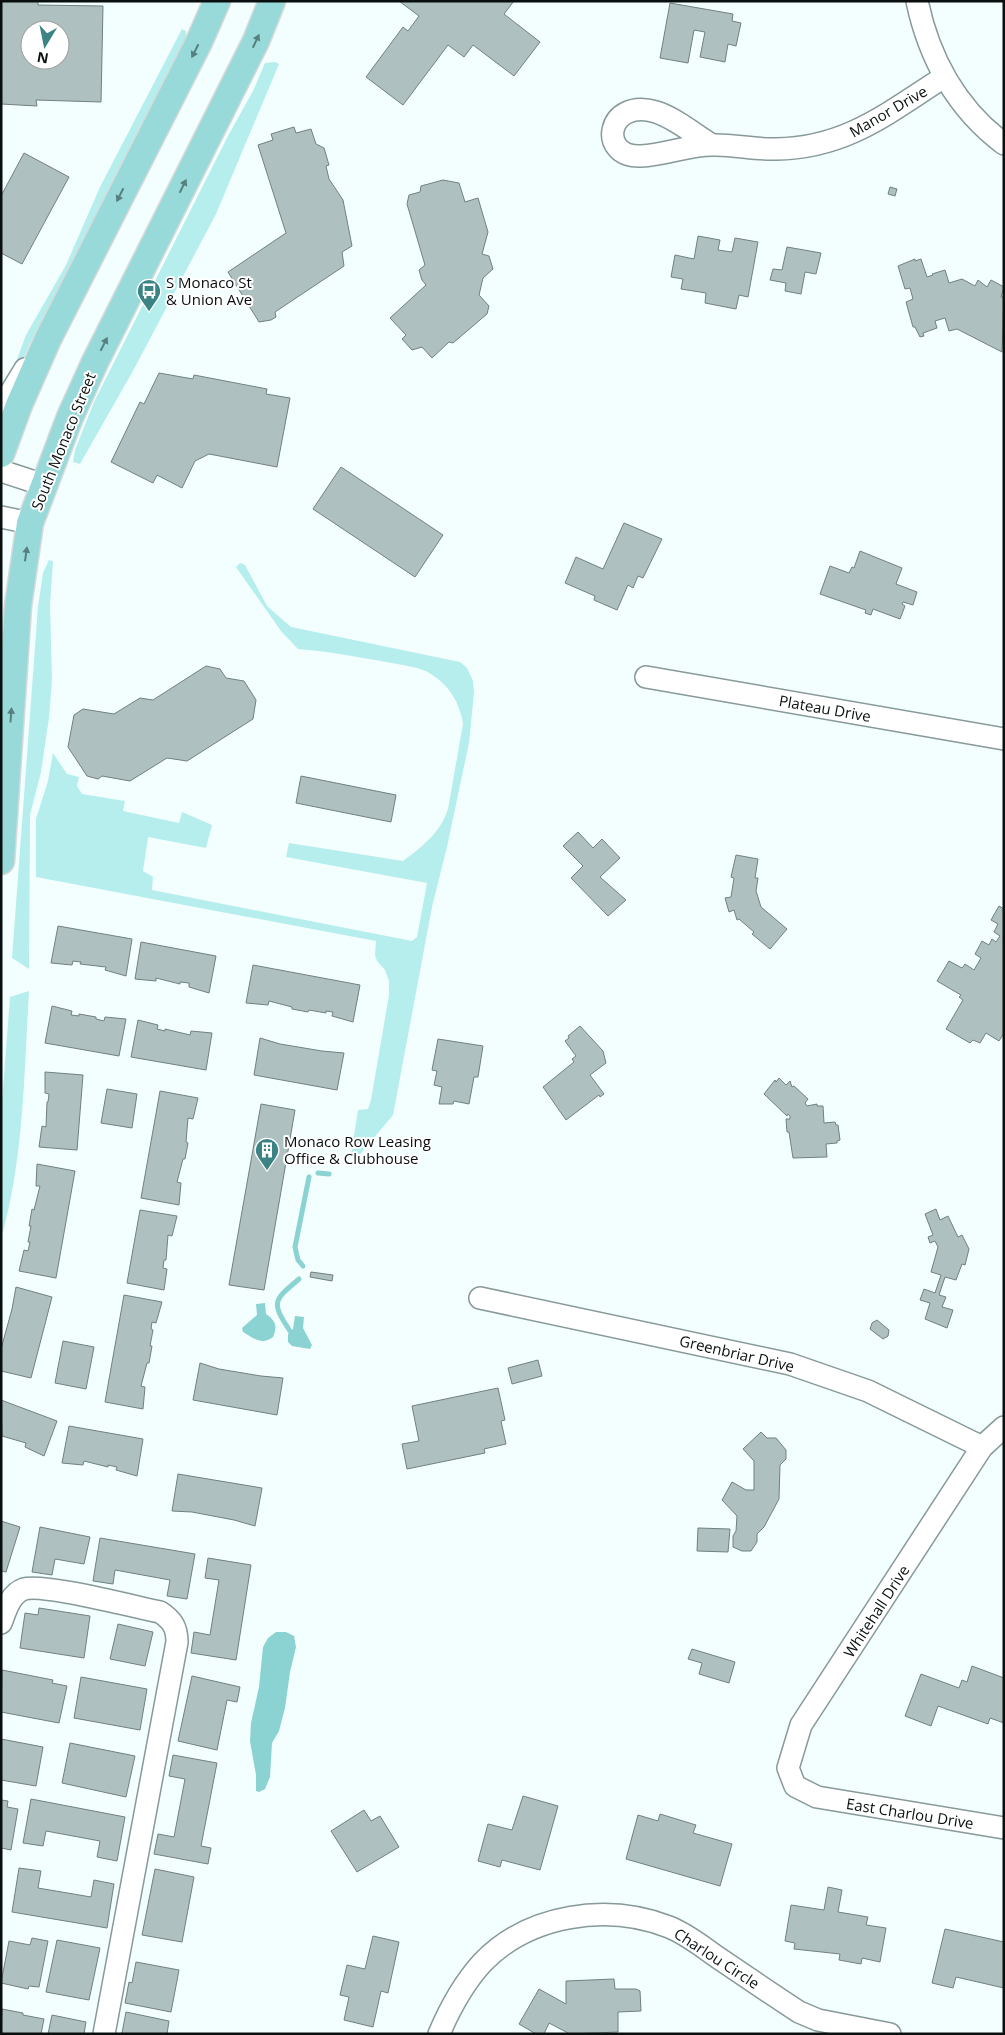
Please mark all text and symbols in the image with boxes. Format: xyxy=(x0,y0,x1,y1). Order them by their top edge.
north arrow xyxy=(20,20,70,70)
one-way arrow xyxy=(252,34,260,48)
one-way arrow xyxy=(191,44,199,58)
text: N xyxy=(35,48,50,69)
street label: Manor Drive xyxy=(845,81,931,141)
one-way arrow xyxy=(179,179,187,193)
one-way arrow xyxy=(116,188,124,202)
place label: S Monaco St & Union Ave xyxy=(166,272,252,309)
bus stop icon: S Monaco St & Union Ave xyxy=(136,278,162,312)
one-way arrow xyxy=(100,337,108,351)
street label: South Monaco Street xyxy=(26,369,100,513)
one-way arrow xyxy=(22,545,30,561)
street label: Plateau Drive xyxy=(777,690,873,726)
one-way arrow xyxy=(8,707,16,723)
place label: Monaco Row Leasing Office & Clubhouse xyxy=(284,1131,431,1168)
building icon: Monaco Row Leasing Office & Clubhouse xyxy=(254,1137,280,1171)
street label: Greenbriar Drive xyxy=(678,1330,796,1376)
street label: Whitehall Drive xyxy=(839,1561,913,1661)
street label: East Charlou Drive xyxy=(845,1793,975,1833)
street label: Charlou Circle xyxy=(671,1923,763,1993)

